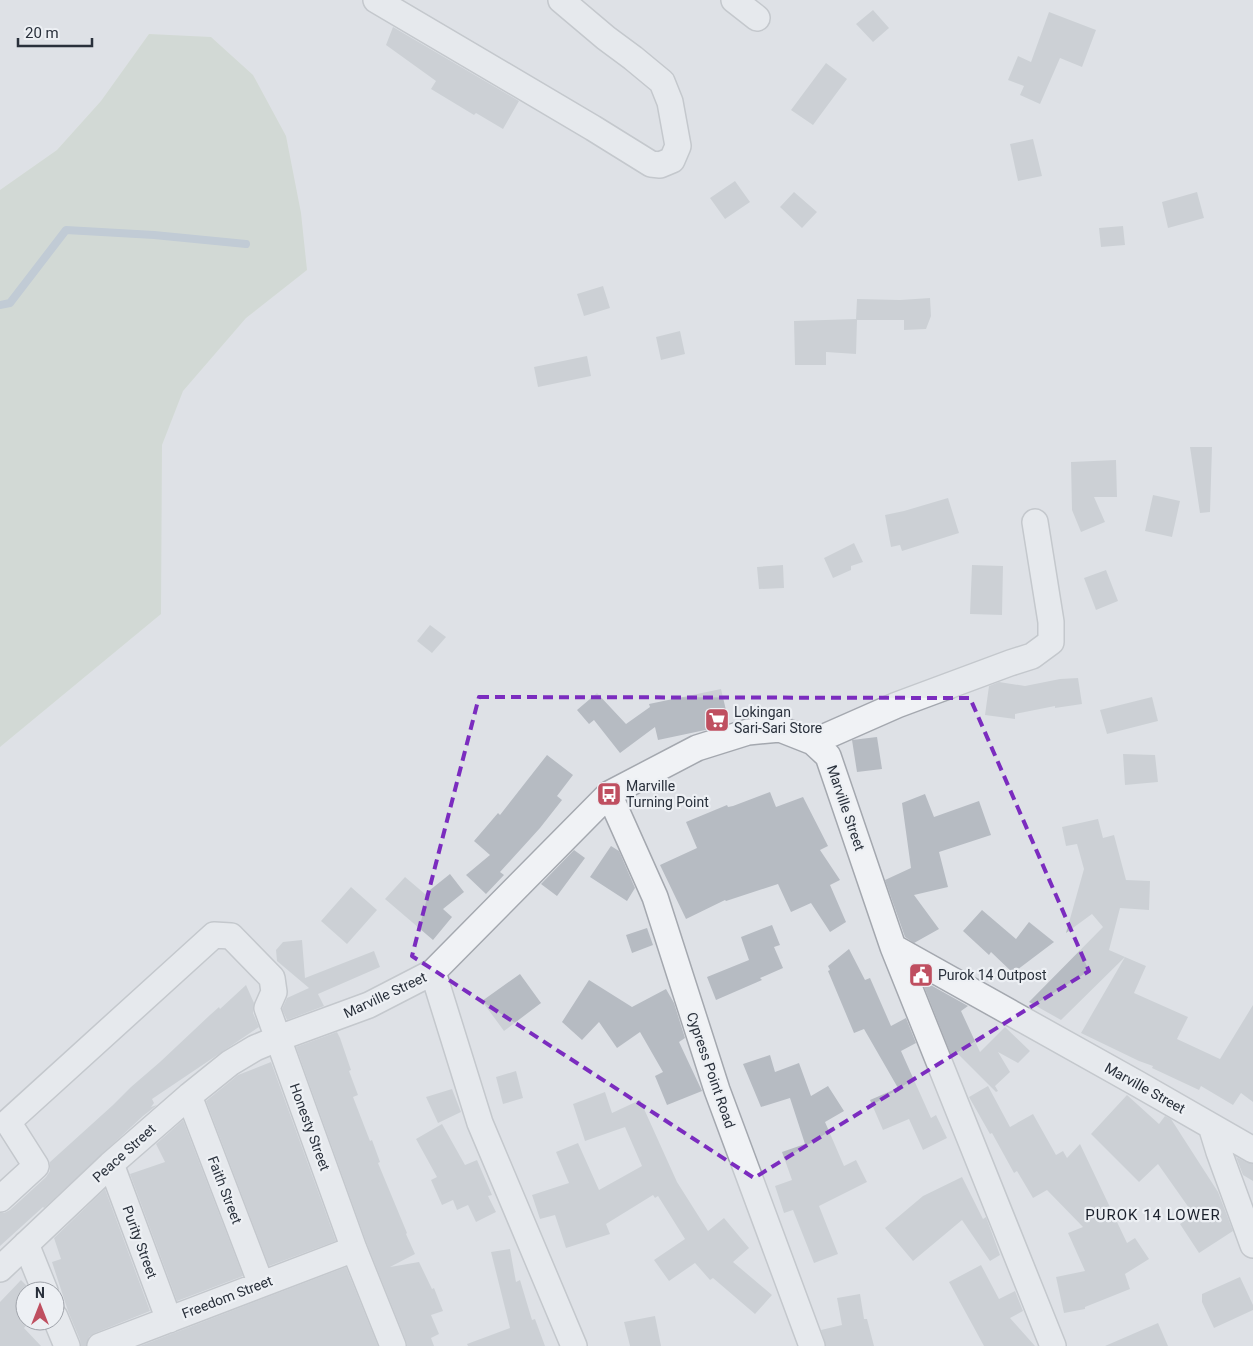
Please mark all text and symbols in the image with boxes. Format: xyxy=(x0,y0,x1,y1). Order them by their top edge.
scale bar xyxy=(18,15,91,47)
text: 20 m xyxy=(25,24,59,42)
place label: Lokingan Sari-Sari Store xyxy=(734,704,822,736)
supermarket icon: Lokingan Sari-Sari Store xyxy=(704,707,730,733)
street label: Marville Street xyxy=(824,763,868,853)
place label: Marville Turning Point xyxy=(626,778,709,810)
bus stop icon: Marville Turning Point xyxy=(596,781,622,807)
public building icon: Purok 14 Outpost xyxy=(908,962,934,988)
place label: Purok 14 Outpost xyxy=(938,967,1047,983)
street label: Marville Street xyxy=(341,969,429,1021)
street label: Cypress Point Road xyxy=(684,1010,738,1130)
street label: Marville Street xyxy=(1102,1059,1188,1117)
street label: Honesty Street xyxy=(287,1081,333,1173)
street label: Peace Street xyxy=(89,1120,159,1185)
street label: Faith Street xyxy=(205,1154,245,1227)
street label: Purity Street xyxy=(119,1203,161,1281)
district label: PUROK 14 LOWER xyxy=(1085,1206,1221,1224)
street label: Freedom Street xyxy=(180,1272,275,1322)
north arrow xyxy=(15,1281,65,1331)
text: N xyxy=(35,1285,45,1301)

